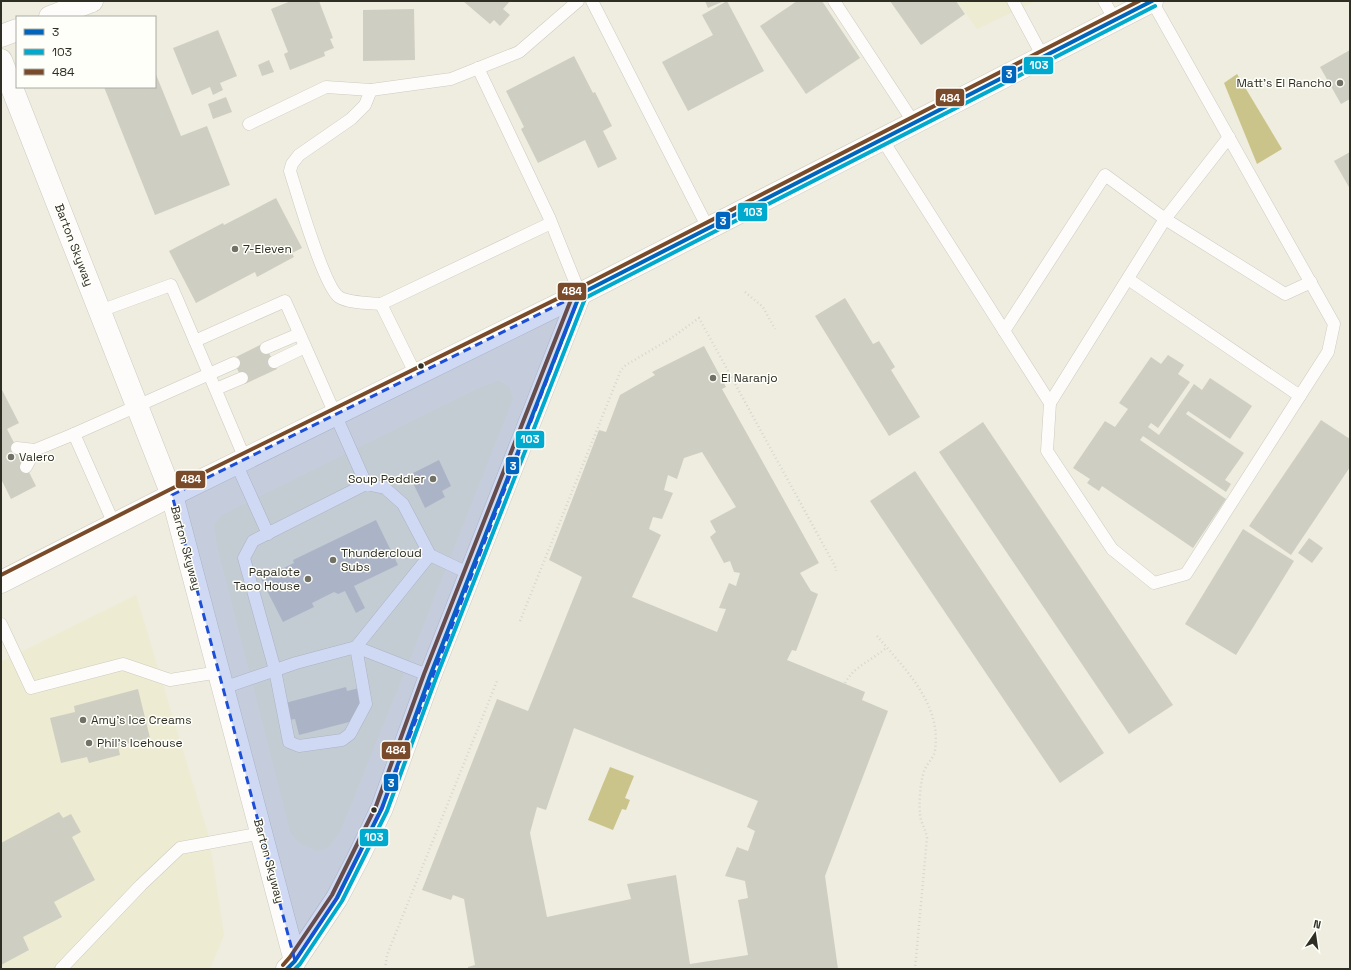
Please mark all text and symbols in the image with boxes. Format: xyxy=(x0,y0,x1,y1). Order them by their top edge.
legend xyxy=(16,16,156,88)
text: 3 xyxy=(52,24,59,40)
text: 103 xyxy=(52,44,72,60)
line badge: 103 xyxy=(1023,56,1054,75)
text: 103 xyxy=(1030,58,1049,72)
text: 484 xyxy=(52,64,75,80)
line badge: 3 xyxy=(1001,65,1017,84)
text: 3 xyxy=(1006,67,1013,81)
place label: Matt's El Rancho xyxy=(1236,75,1332,91)
marker: Matt's El Rancho xyxy=(1335,78,1345,88)
line badge: 484 xyxy=(935,88,965,107)
text: 484 xyxy=(940,91,960,105)
street label: Barton Skyway xyxy=(51,201,97,289)
line badge: 103 xyxy=(737,202,768,222)
text: 103 xyxy=(744,205,763,219)
line badge: 3 xyxy=(715,211,731,230)
text: 3 xyxy=(720,214,727,228)
place label: 7-Eleven xyxy=(243,241,292,257)
marker: 7-Eleven xyxy=(230,244,240,254)
line badge: 484 xyxy=(557,282,587,301)
text: 484 xyxy=(562,284,582,298)
unlabelled marker xyxy=(416,361,426,371)
place label: El Naranjo xyxy=(721,370,778,386)
marker: El Naranjo xyxy=(708,373,718,383)
line badge: 103 xyxy=(515,430,545,449)
text: 103 xyxy=(521,432,540,446)
place label: Valero xyxy=(19,449,55,465)
marker: Valero xyxy=(6,452,16,462)
line badge: 3 xyxy=(505,456,520,475)
text: 3 xyxy=(510,459,517,473)
line badge: 484 xyxy=(175,470,206,489)
place label: Soup Peddler xyxy=(348,471,425,487)
text: 484 xyxy=(181,472,201,486)
marker: Soup Peddler xyxy=(428,474,438,484)
street label: Barton Skyway xyxy=(167,504,205,592)
place label: Thundercloud Subs xyxy=(341,545,422,575)
marker: Thundercloud Subs xyxy=(328,555,338,565)
place label: Papalote Taco House xyxy=(234,564,300,594)
marker: Papalote Taco House xyxy=(303,574,313,584)
place label: Amy's Ice Creams xyxy=(91,712,191,728)
marker: Amy's Ice Creams xyxy=(78,715,88,725)
place label: Phil's Icehouse xyxy=(97,735,183,751)
marker: Phil's Icehouse xyxy=(84,738,94,748)
line badge: 484 xyxy=(381,741,411,760)
text: 484 xyxy=(386,743,406,757)
line badge: 3 xyxy=(383,773,399,792)
text: 3 xyxy=(388,776,395,790)
unlabelled marker xyxy=(369,805,379,815)
street label: Barton Skyway xyxy=(250,817,288,905)
line badge: 103 xyxy=(359,828,389,847)
text: 103 xyxy=(365,830,384,844)
north arrow xyxy=(1295,914,1335,954)
text: N xyxy=(1312,917,1322,932)

